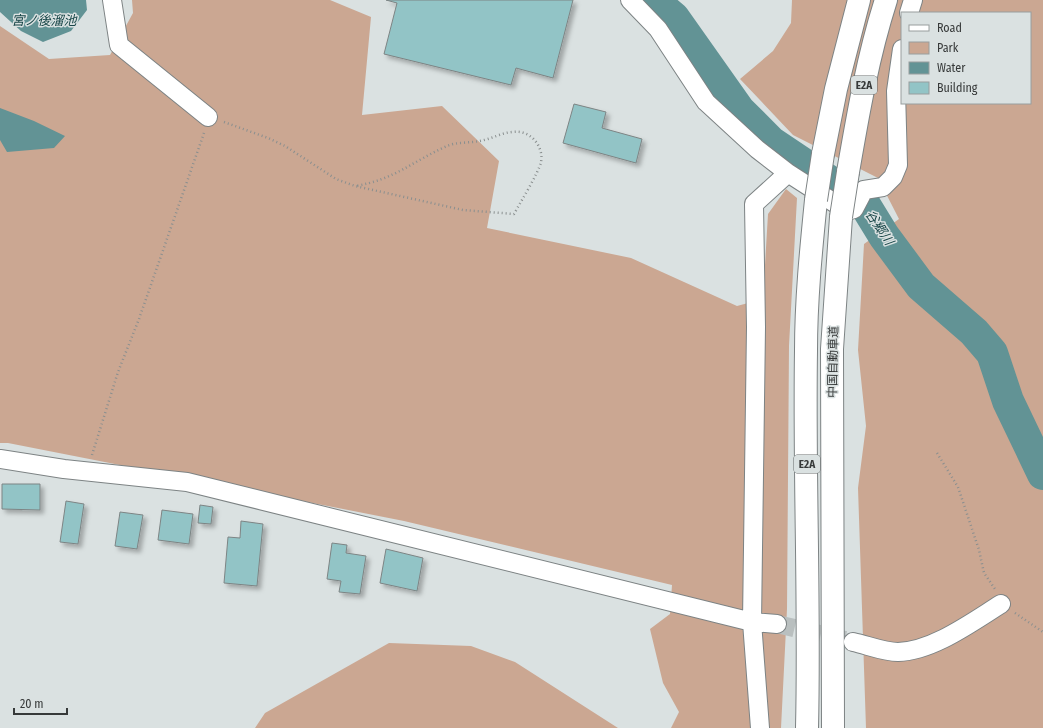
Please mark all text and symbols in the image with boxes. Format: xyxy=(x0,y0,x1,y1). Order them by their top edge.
legend xyxy=(901,12,1031,104)
water label: 宮ノ後溜池 xyxy=(11,13,78,28)
text: Road xyxy=(937,21,962,35)
text: Park xyxy=(937,41,959,55)
text: Water xyxy=(937,61,966,75)
road number: E2A xyxy=(851,76,877,94)
text: Building xyxy=(937,81,978,95)
water label: 谷郷川 xyxy=(862,207,898,249)
street label: 中国自動車道 xyxy=(825,326,841,398)
road number: E2A xyxy=(794,455,820,473)
scale bar xyxy=(14,690,67,716)
text: 20 m xyxy=(20,697,44,711)

